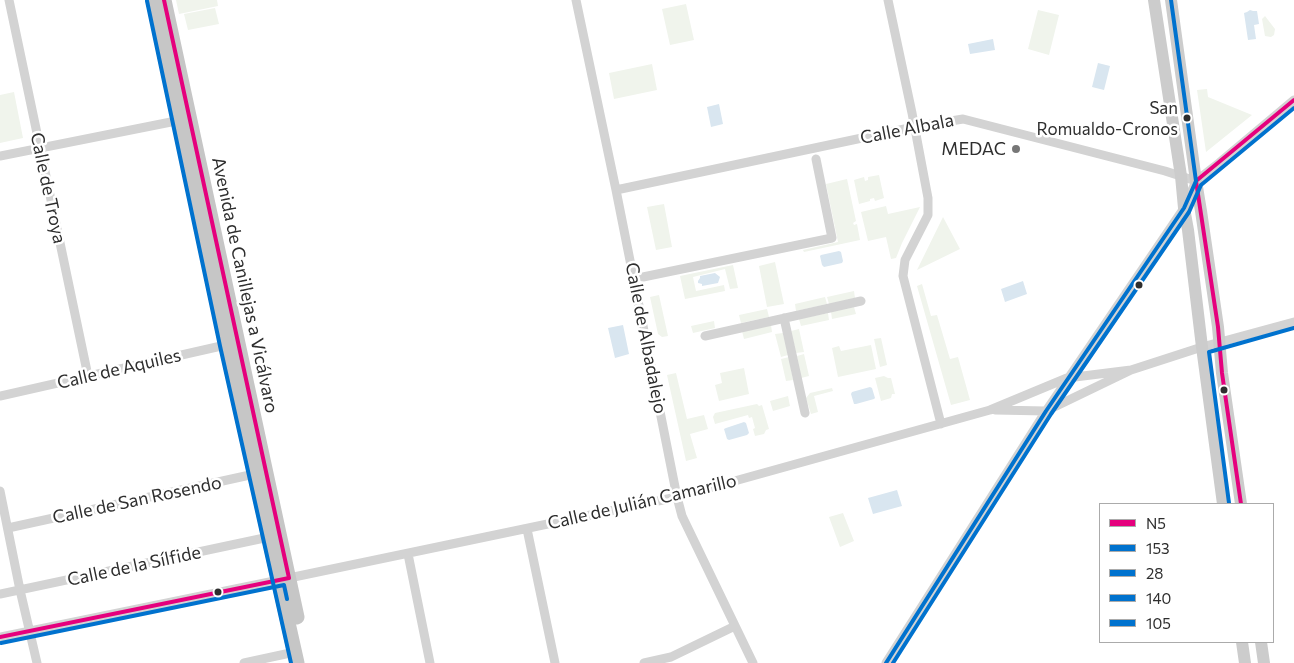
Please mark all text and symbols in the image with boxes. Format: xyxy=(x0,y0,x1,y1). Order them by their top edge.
place label: San Romualdo-Cronos xyxy=(1037,98,1178,138)
street label: Calle Albala xyxy=(858,109,956,149)
marker: San Romualdo-Cronos xyxy=(1182,113,1192,123)
street label: Calle de Troya xyxy=(26,130,70,246)
place label: MEDAC xyxy=(941,138,1006,160)
marker: MEDAC xyxy=(1010,143,1022,155)
street label: Avenida de Canillejas a Vicálvaro xyxy=(207,155,283,415)
street label: Calle de Albadalejo xyxy=(621,261,671,415)
unlabelled marker xyxy=(1134,280,1144,290)
street label: Calle de Aquiles xyxy=(55,344,183,394)
unlabelled marker xyxy=(1219,385,1229,395)
street label: Calle de Julián Camarillo xyxy=(545,470,739,534)
street label: Calle de San Rosendo xyxy=(51,472,223,528)
legend xyxy=(1099,503,1274,643)
text: N5 xyxy=(1146,514,1166,532)
text: 153 xyxy=(1146,539,1170,557)
street label: Calle de la Sílfide xyxy=(65,541,203,591)
text: 28 xyxy=(1146,564,1163,582)
unlabelled marker xyxy=(213,587,223,597)
text: 140 xyxy=(1146,589,1171,607)
text: 105 xyxy=(1146,614,1171,632)

